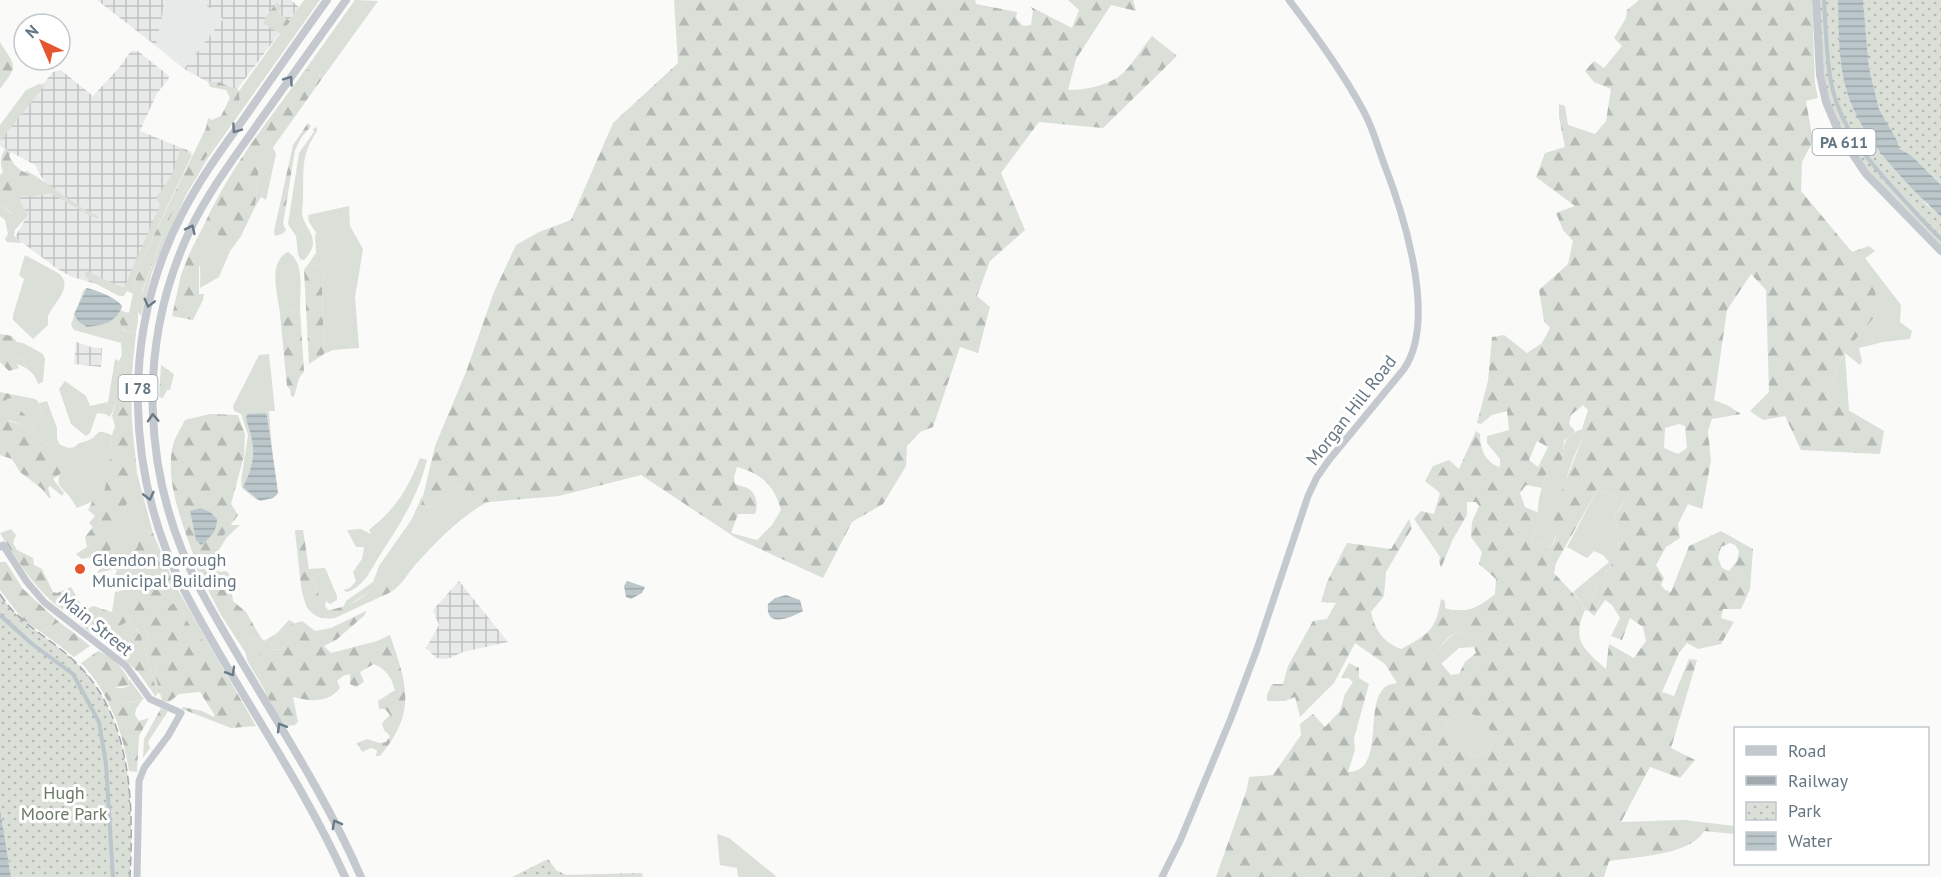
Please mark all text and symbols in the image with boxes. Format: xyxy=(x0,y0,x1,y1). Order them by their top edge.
north arrow xyxy=(12,12,72,72)
text: N xyxy=(21,20,42,42)
one-way arrow xyxy=(282,76,293,87)
one-way arrow xyxy=(232,123,243,134)
road number: PA 611 xyxy=(1812,129,1876,155)
one-way arrow xyxy=(184,224,195,235)
one-way arrow xyxy=(143,297,156,307)
street label: Morgan Hill Road xyxy=(1301,350,1401,470)
road number: I 78 xyxy=(118,375,158,401)
one-way arrow xyxy=(146,413,159,422)
one-way arrow xyxy=(142,490,155,500)
place label: Glendon Borough Municipal Building xyxy=(92,548,237,592)
marker: Glendon Borough Municipal Building xyxy=(73,562,87,576)
street label: Main Street xyxy=(54,587,138,661)
one-way arrow xyxy=(224,666,235,676)
one-way arrow xyxy=(277,722,288,733)
legend xyxy=(1734,727,1929,865)
text: Road xyxy=(1788,739,1826,762)
text: Railway xyxy=(1788,769,1849,792)
park label: Hugh Moore Park xyxy=(21,781,108,825)
text: Park xyxy=(1788,799,1821,822)
one-way arrow xyxy=(332,820,343,831)
text: Water xyxy=(1788,829,1832,852)

